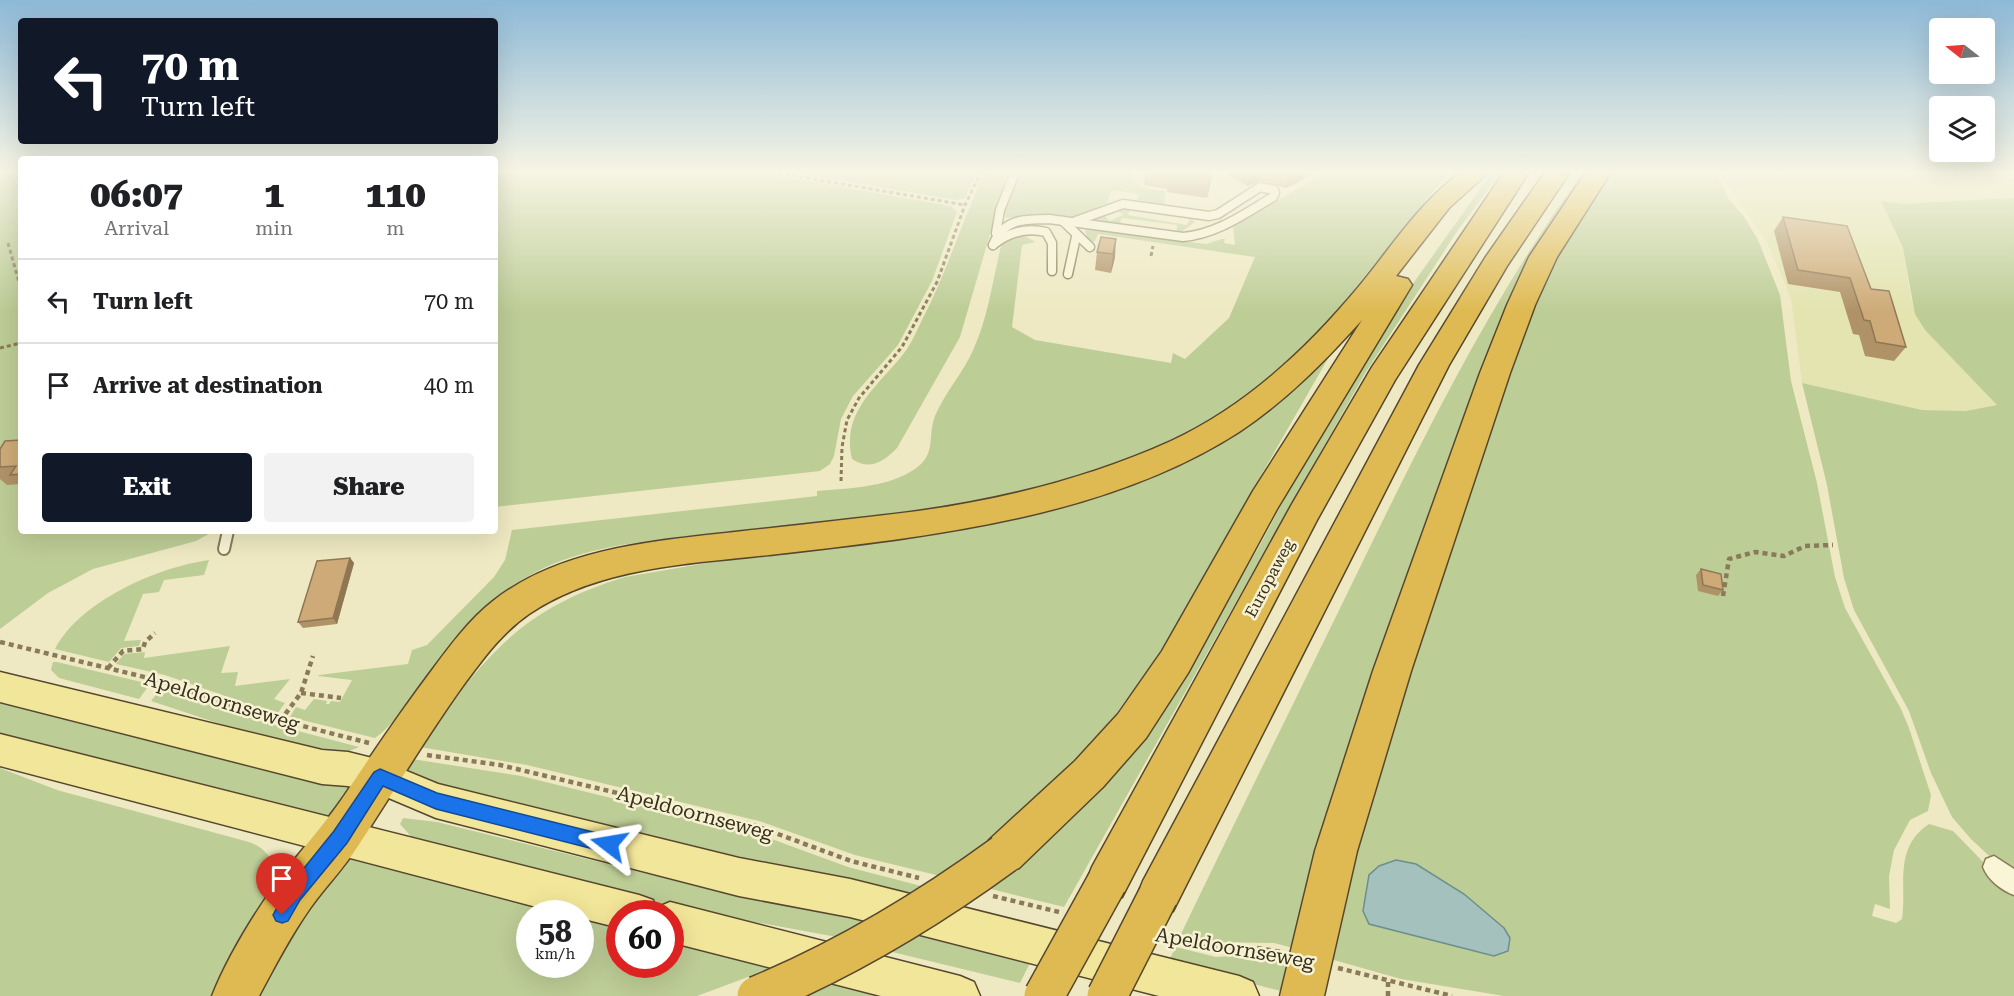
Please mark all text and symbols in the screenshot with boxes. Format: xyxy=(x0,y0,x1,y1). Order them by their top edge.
north arrow xyxy=(1929,18,1995,84)
map controls xyxy=(1929,18,1995,162)
text: 70 m xyxy=(141,41,239,90)
icon: left xyxy=(42,42,120,120)
text: Turn left xyxy=(141,91,255,123)
button: layers xyxy=(1929,96,1995,162)
text: 06:07 xyxy=(90,174,183,216)
text: 1 xyxy=(264,174,284,216)
text: 110 xyxy=(365,174,426,216)
text: Arrival xyxy=(104,216,169,240)
text: min xyxy=(255,216,293,240)
text: m xyxy=(386,216,405,240)
icon: left xyxy=(42,285,75,318)
text: Turn left xyxy=(93,289,193,314)
text: 70 m xyxy=(424,289,474,314)
icon: arrive xyxy=(42,369,75,402)
text: Arrive at destination xyxy=(93,373,322,398)
text: 40 m xyxy=(424,373,474,398)
button: Exit xyxy=(42,453,252,522)
button: Share xyxy=(264,453,474,522)
street label: Europaweg xyxy=(1241,535,1298,621)
street label: Apeldoornseweg xyxy=(142,666,303,736)
street label: Apeldoornseweg xyxy=(614,781,776,846)
position arrow xyxy=(577,812,641,876)
pin xyxy=(256,853,307,915)
icon: arrive xyxy=(265,862,298,895)
speed limit sign: 60 xyxy=(606,900,684,978)
text: 58 xyxy=(538,914,572,949)
street label: Apeldoornseweg xyxy=(1154,922,1317,974)
text: km/h xyxy=(535,945,575,963)

